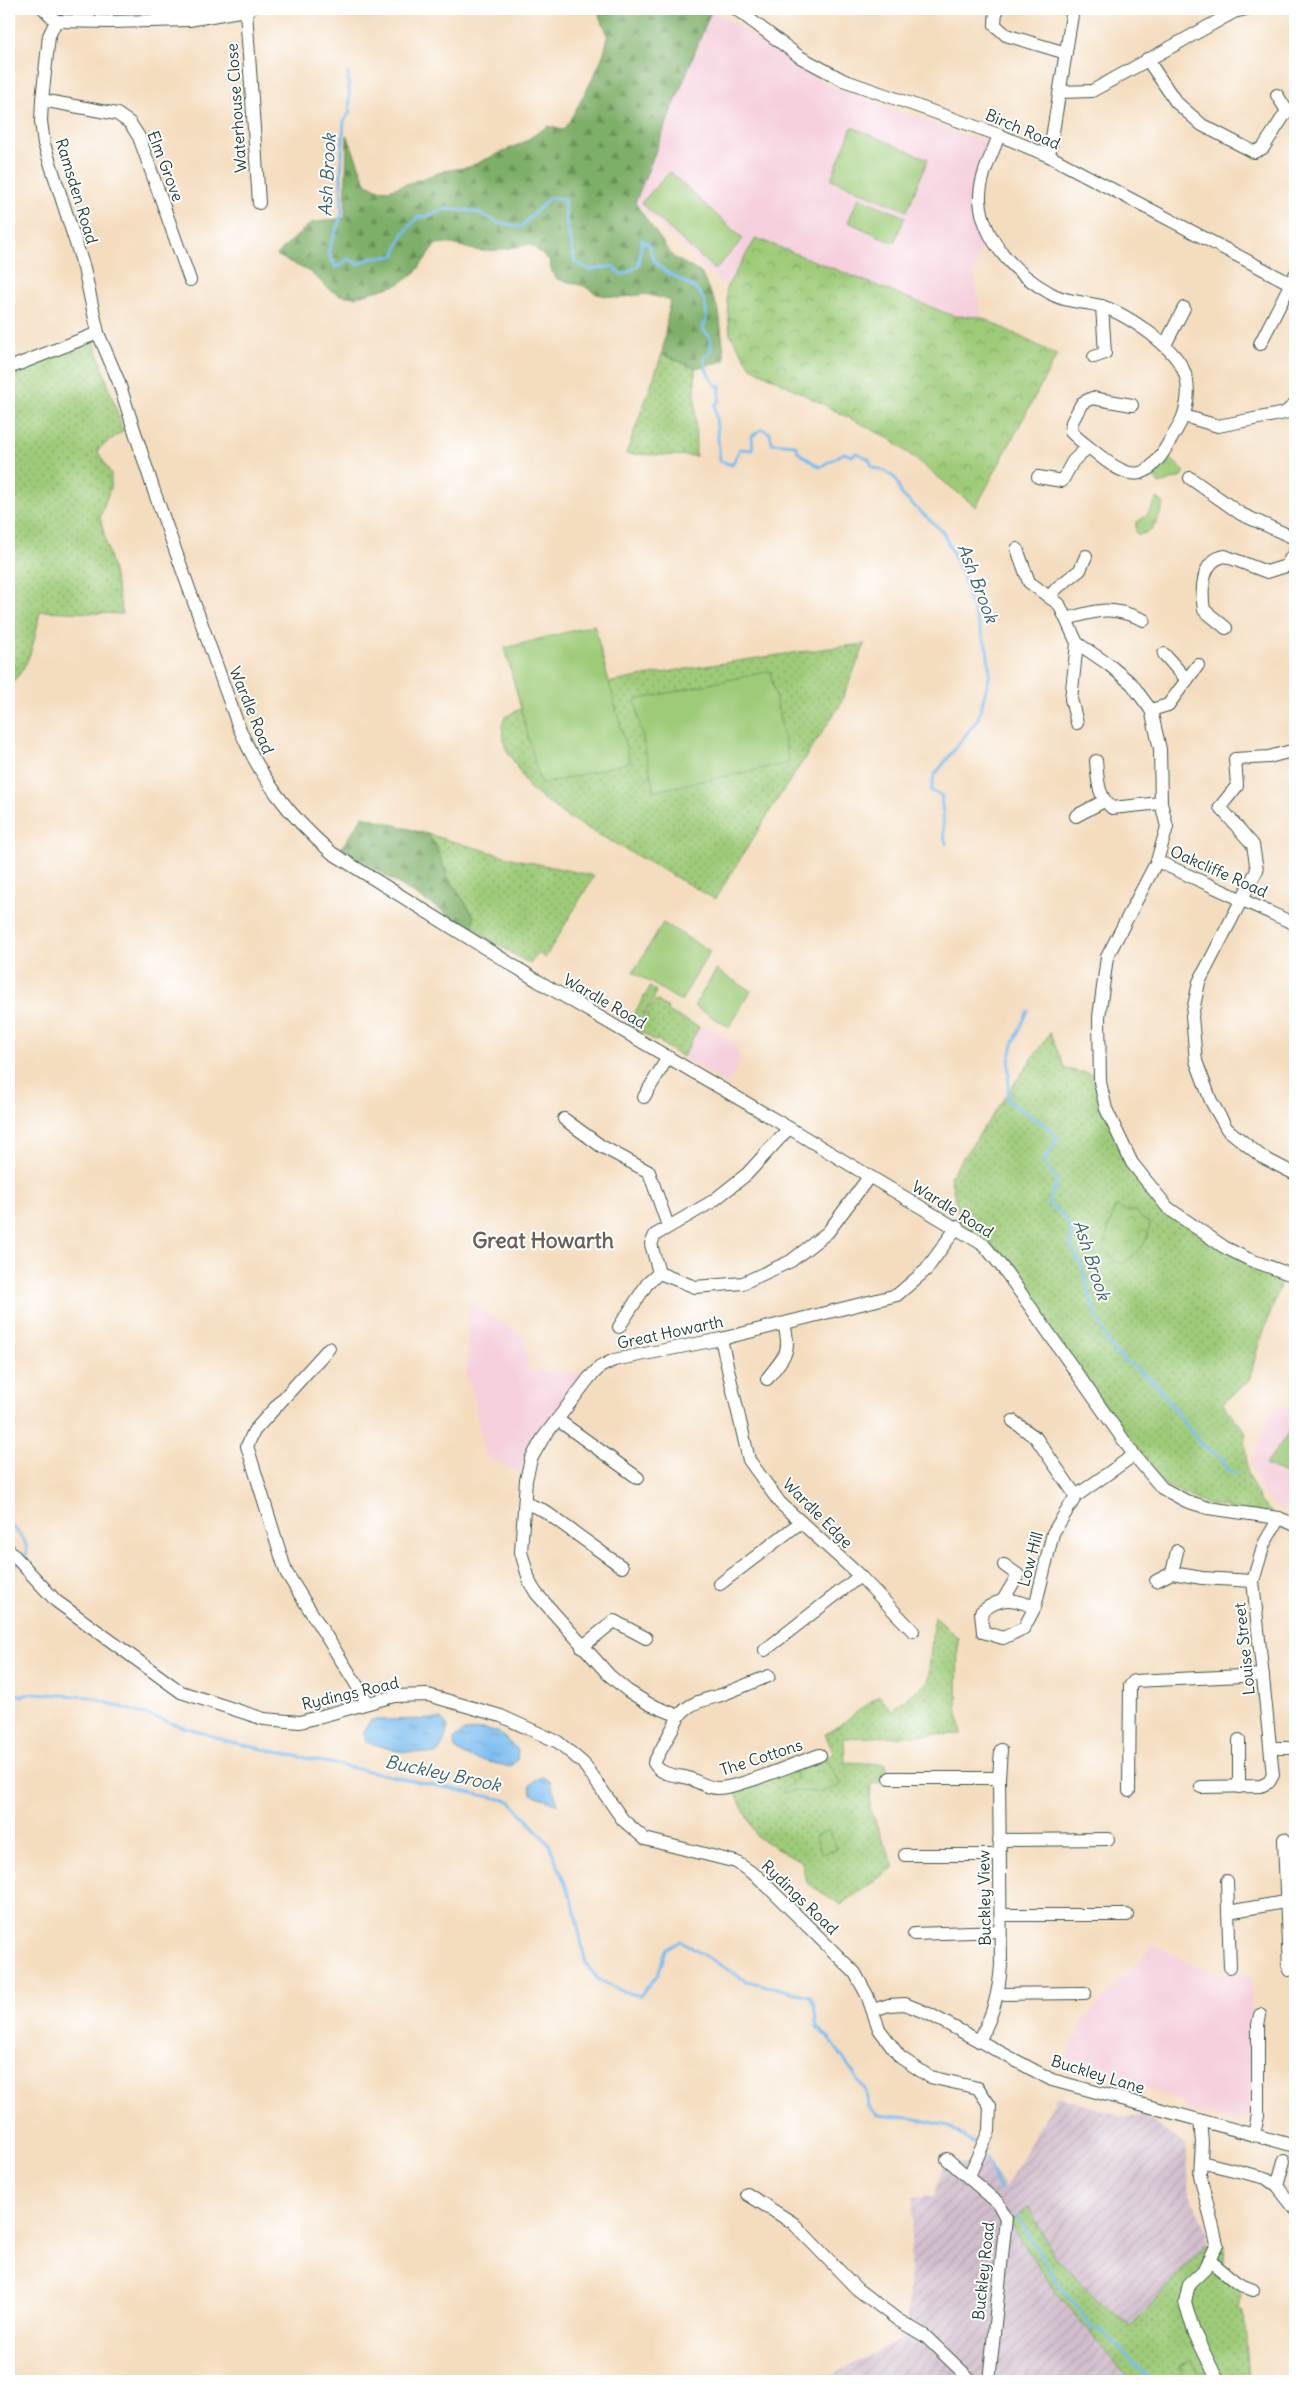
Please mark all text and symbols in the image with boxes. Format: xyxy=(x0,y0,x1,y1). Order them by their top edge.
street label: Waterhouse Close xyxy=(221,43,251,173)
street label: Birch Road xyxy=(983,104,1063,154)
street label: Elm Grove xyxy=(143,128,189,204)
water label: Ash Brook xyxy=(313,131,341,217)
street label: Ramsden Road xyxy=(51,136,103,246)
water label: Ash Brook xyxy=(952,540,1004,627)
street label: Wardle Road xyxy=(225,663,279,757)
street label: Oakcliffe Road xyxy=(1167,841,1271,901)
street label: Wardle Road xyxy=(560,969,650,1033)
street label: Wardle Road xyxy=(908,1176,998,1242)
water label: Ash Brook xyxy=(1068,1217,1116,1305)
district label: Great Howarth xyxy=(472,1227,614,1254)
street label: Great Howarth xyxy=(615,1311,725,1353)
street label: Wardle Edge xyxy=(779,1474,857,1552)
street label: Low Hill xyxy=(1013,1529,1047,1589)
street label: Louise Street xyxy=(1229,1601,1259,1696)
street label: Rydings Road xyxy=(300,1672,400,1714)
street label: The Cottons xyxy=(717,1734,805,1780)
water label: Buckley Brook xyxy=(383,1750,504,1797)
street label: Buckley View xyxy=(973,1849,995,1946)
street label: Rydings Road xyxy=(757,1855,843,1939)
street label: Buckley Lane xyxy=(1049,2050,1147,2098)
street label: Buckley Road xyxy=(968,2221,998,2321)

